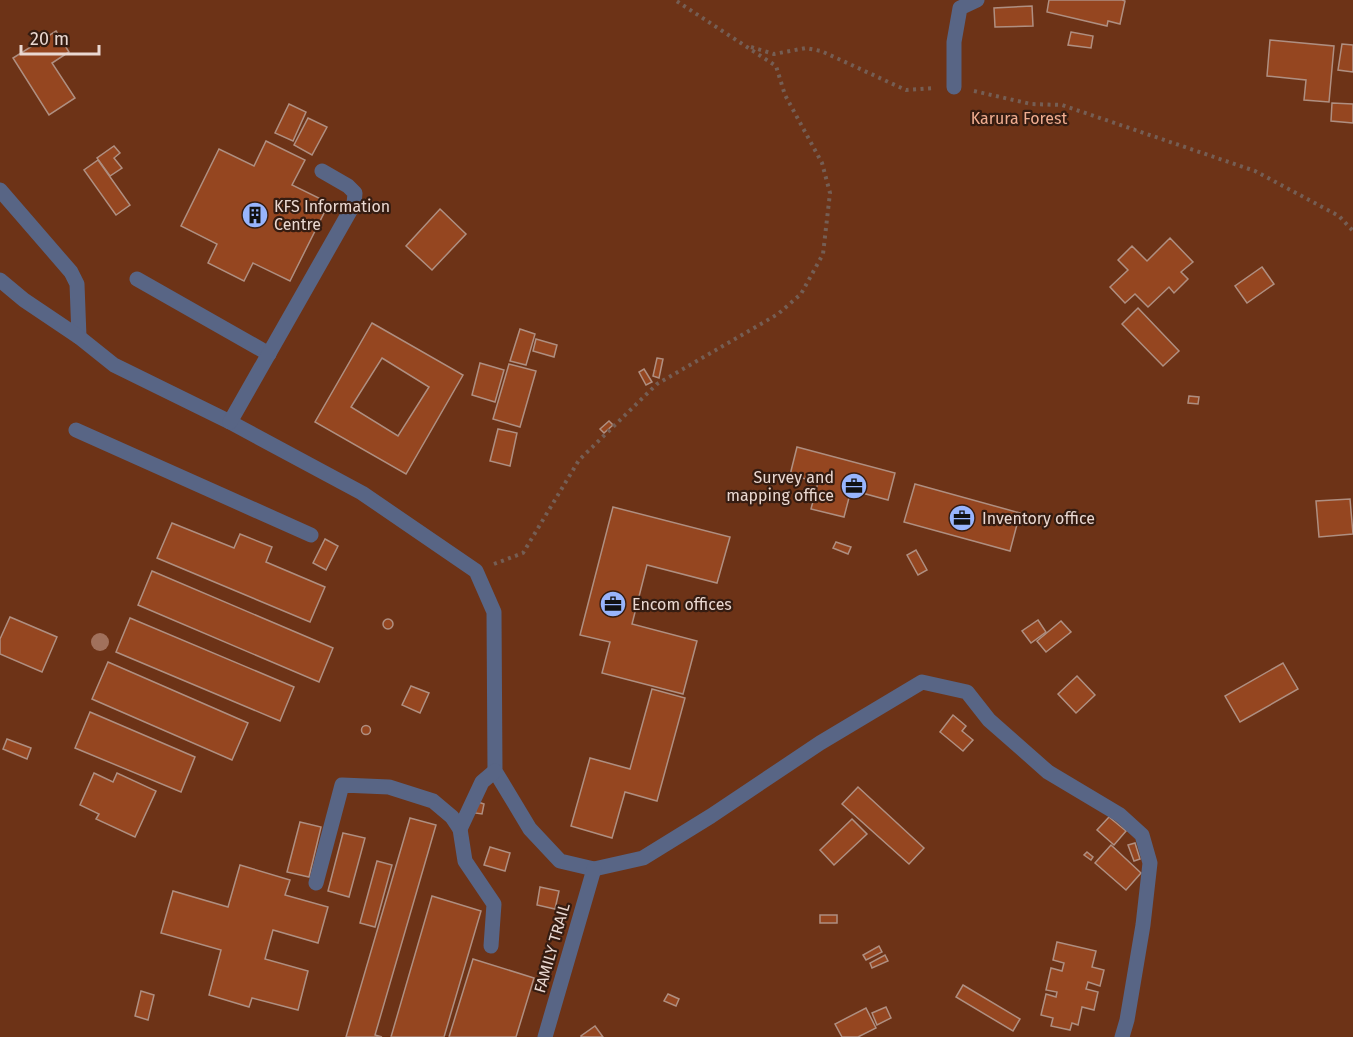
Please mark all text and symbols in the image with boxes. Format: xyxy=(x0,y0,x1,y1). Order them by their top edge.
scale bar xyxy=(21,18,99,56)
text: 20 m xyxy=(30,28,69,50)
park label: Karura Forest xyxy=(971,109,1067,128)
place label: KFS Information Centre xyxy=(274,197,390,234)
building icon: KFS Information Centre xyxy=(240,200,270,230)
place label: Survey and mapping office xyxy=(726,468,834,505)
office icon: Survey and mapping office xyxy=(839,471,869,501)
office icon: Inventory office xyxy=(947,503,977,533)
place label: Inventory office xyxy=(982,509,1095,528)
office icon: Encom offices xyxy=(598,589,628,619)
place label: Encom offices xyxy=(632,595,732,614)
street label: FAMILY TRAIL xyxy=(530,901,574,995)

